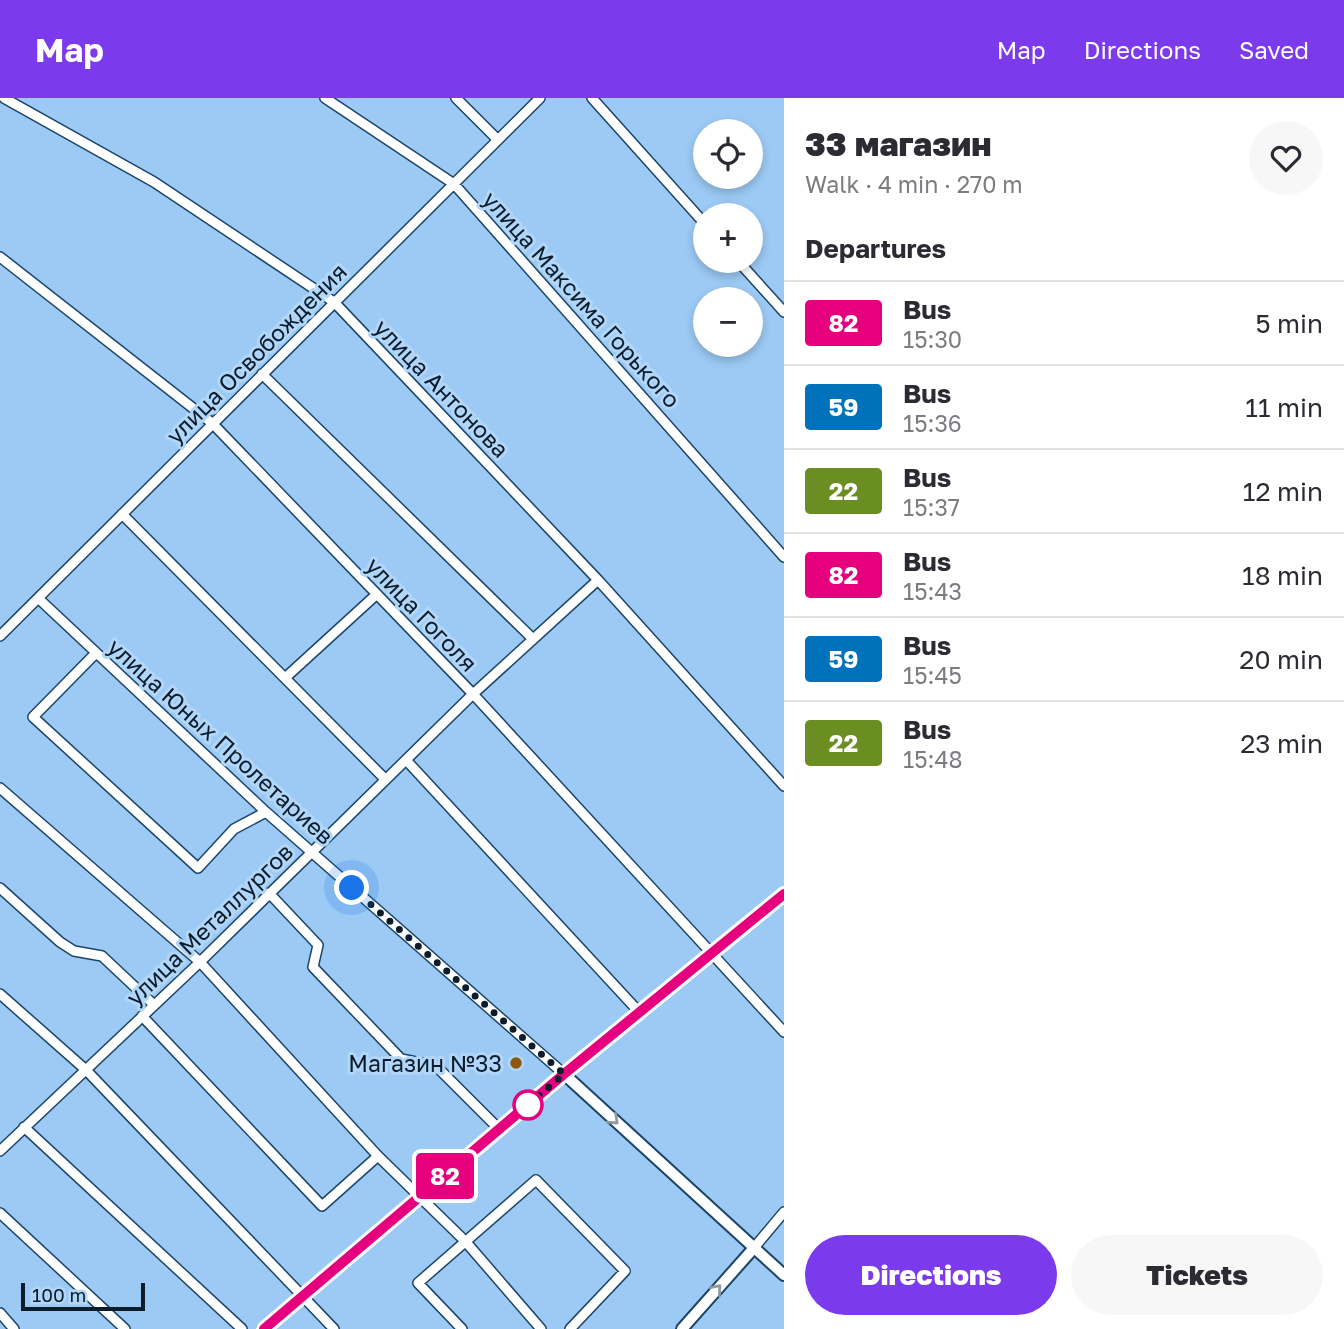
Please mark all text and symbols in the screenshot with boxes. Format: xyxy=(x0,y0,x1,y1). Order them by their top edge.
text: Map xyxy=(35,30,104,69)
text: Map xyxy=(997,35,1046,64)
text: Directions xyxy=(1084,35,1201,64)
text: Saved xyxy=(1239,35,1309,64)
map controls xyxy=(693,119,763,357)
button: locate xyxy=(693,119,763,189)
button: heart xyxy=(1249,121,1323,195)
text: 33 магазин xyxy=(805,124,992,163)
text: Walk · 4 min · 270 m xyxy=(805,170,1023,198)
street label: улица Максима Горького xyxy=(477,185,687,413)
button: + xyxy=(693,203,763,273)
text: Departures xyxy=(805,233,946,264)
street label: улица Освобождения xyxy=(160,257,352,449)
button: − xyxy=(693,287,763,357)
text: Bus xyxy=(903,294,951,325)
text: 82 xyxy=(829,308,859,337)
text: 5 min xyxy=(1255,308,1323,339)
street label: улица Антонова xyxy=(369,313,515,463)
text: 15:30 xyxy=(903,325,962,353)
text: Bus xyxy=(903,378,951,409)
text: 59 xyxy=(829,392,858,421)
text: 11 min xyxy=(1245,392,1323,423)
text: 15:36 xyxy=(903,409,962,437)
text: Bus xyxy=(903,462,951,493)
text: 22 xyxy=(829,476,858,505)
text: 12 min xyxy=(1243,476,1323,507)
text: 15:37 xyxy=(903,493,960,521)
text: Bus xyxy=(903,546,951,577)
street label: улица Гоголя xyxy=(361,551,483,677)
text: 82 xyxy=(829,560,859,589)
text: 18 min xyxy=(1242,560,1323,591)
text: 15:43 xyxy=(903,577,962,605)
text: Bus xyxy=(903,630,951,661)
street label: улица Юных Пролетариев xyxy=(102,632,340,850)
text: 59 xyxy=(829,644,858,673)
text: 20 min xyxy=(1239,644,1323,675)
text: 15:45 xyxy=(903,661,962,689)
text: Bus xyxy=(903,714,951,745)
text: 22 xyxy=(829,728,858,757)
text: 23 min xyxy=(1240,728,1323,759)
text: 15:48 xyxy=(903,745,962,773)
street label: улица Металлургов xyxy=(120,837,298,1011)
your location xyxy=(334,870,369,905)
place label: Магазин №33 xyxy=(348,1049,502,1077)
marker: Магазин №33 xyxy=(508,1055,524,1071)
unlabelled marker xyxy=(513,1090,543,1120)
one-way arrow xyxy=(606,1112,619,1125)
line badge: 82 xyxy=(414,1153,476,1199)
text: 82 xyxy=(430,1161,460,1190)
button: Directions xyxy=(805,1235,1057,1315)
button: Tickets xyxy=(1071,1235,1323,1315)
scale bar xyxy=(21,1280,145,1312)
text: 100 m xyxy=(32,1283,86,1306)
one-way arrow xyxy=(709,1284,721,1297)

